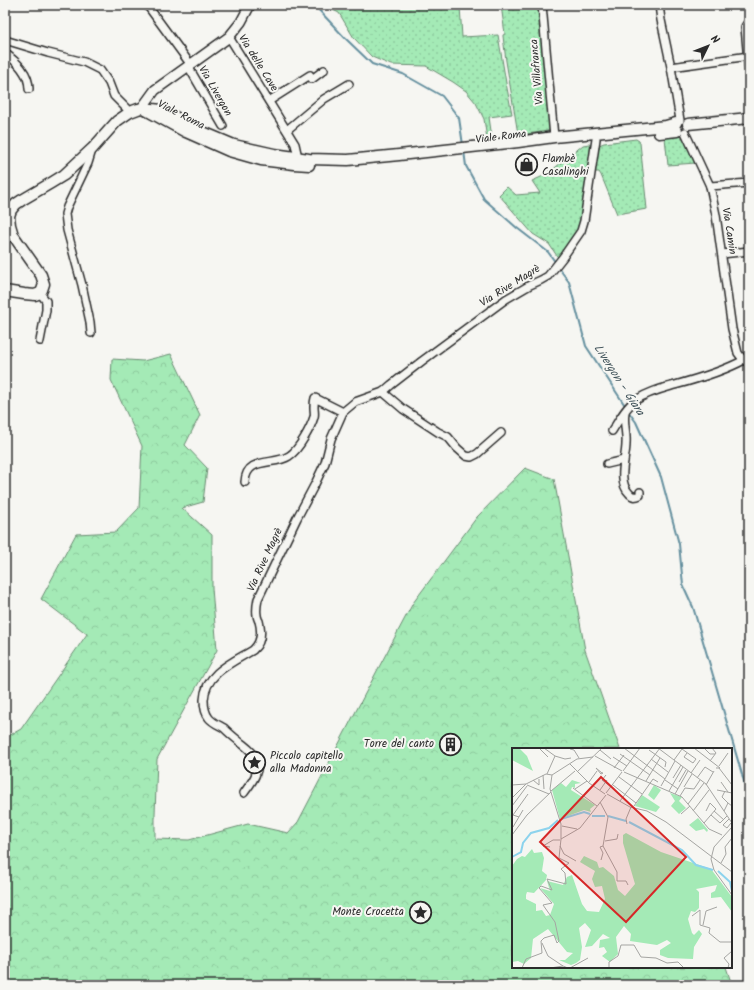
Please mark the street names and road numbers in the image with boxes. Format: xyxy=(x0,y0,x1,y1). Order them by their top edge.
street label: Via delle Cave xyxy=(233,31,283,95)
street label: Via Villafranca xyxy=(525,38,549,106)
street label: Via Livergon xyxy=(193,62,237,120)
street label: Viale Roma xyxy=(154,95,208,135)
street label: Viale Roma xyxy=(475,125,527,149)
street label: Via Camin xyxy=(716,206,742,256)
street label: Via Rive Magrè xyxy=(476,260,544,312)
street label: Via Rive Magrè xyxy=(242,525,288,595)

